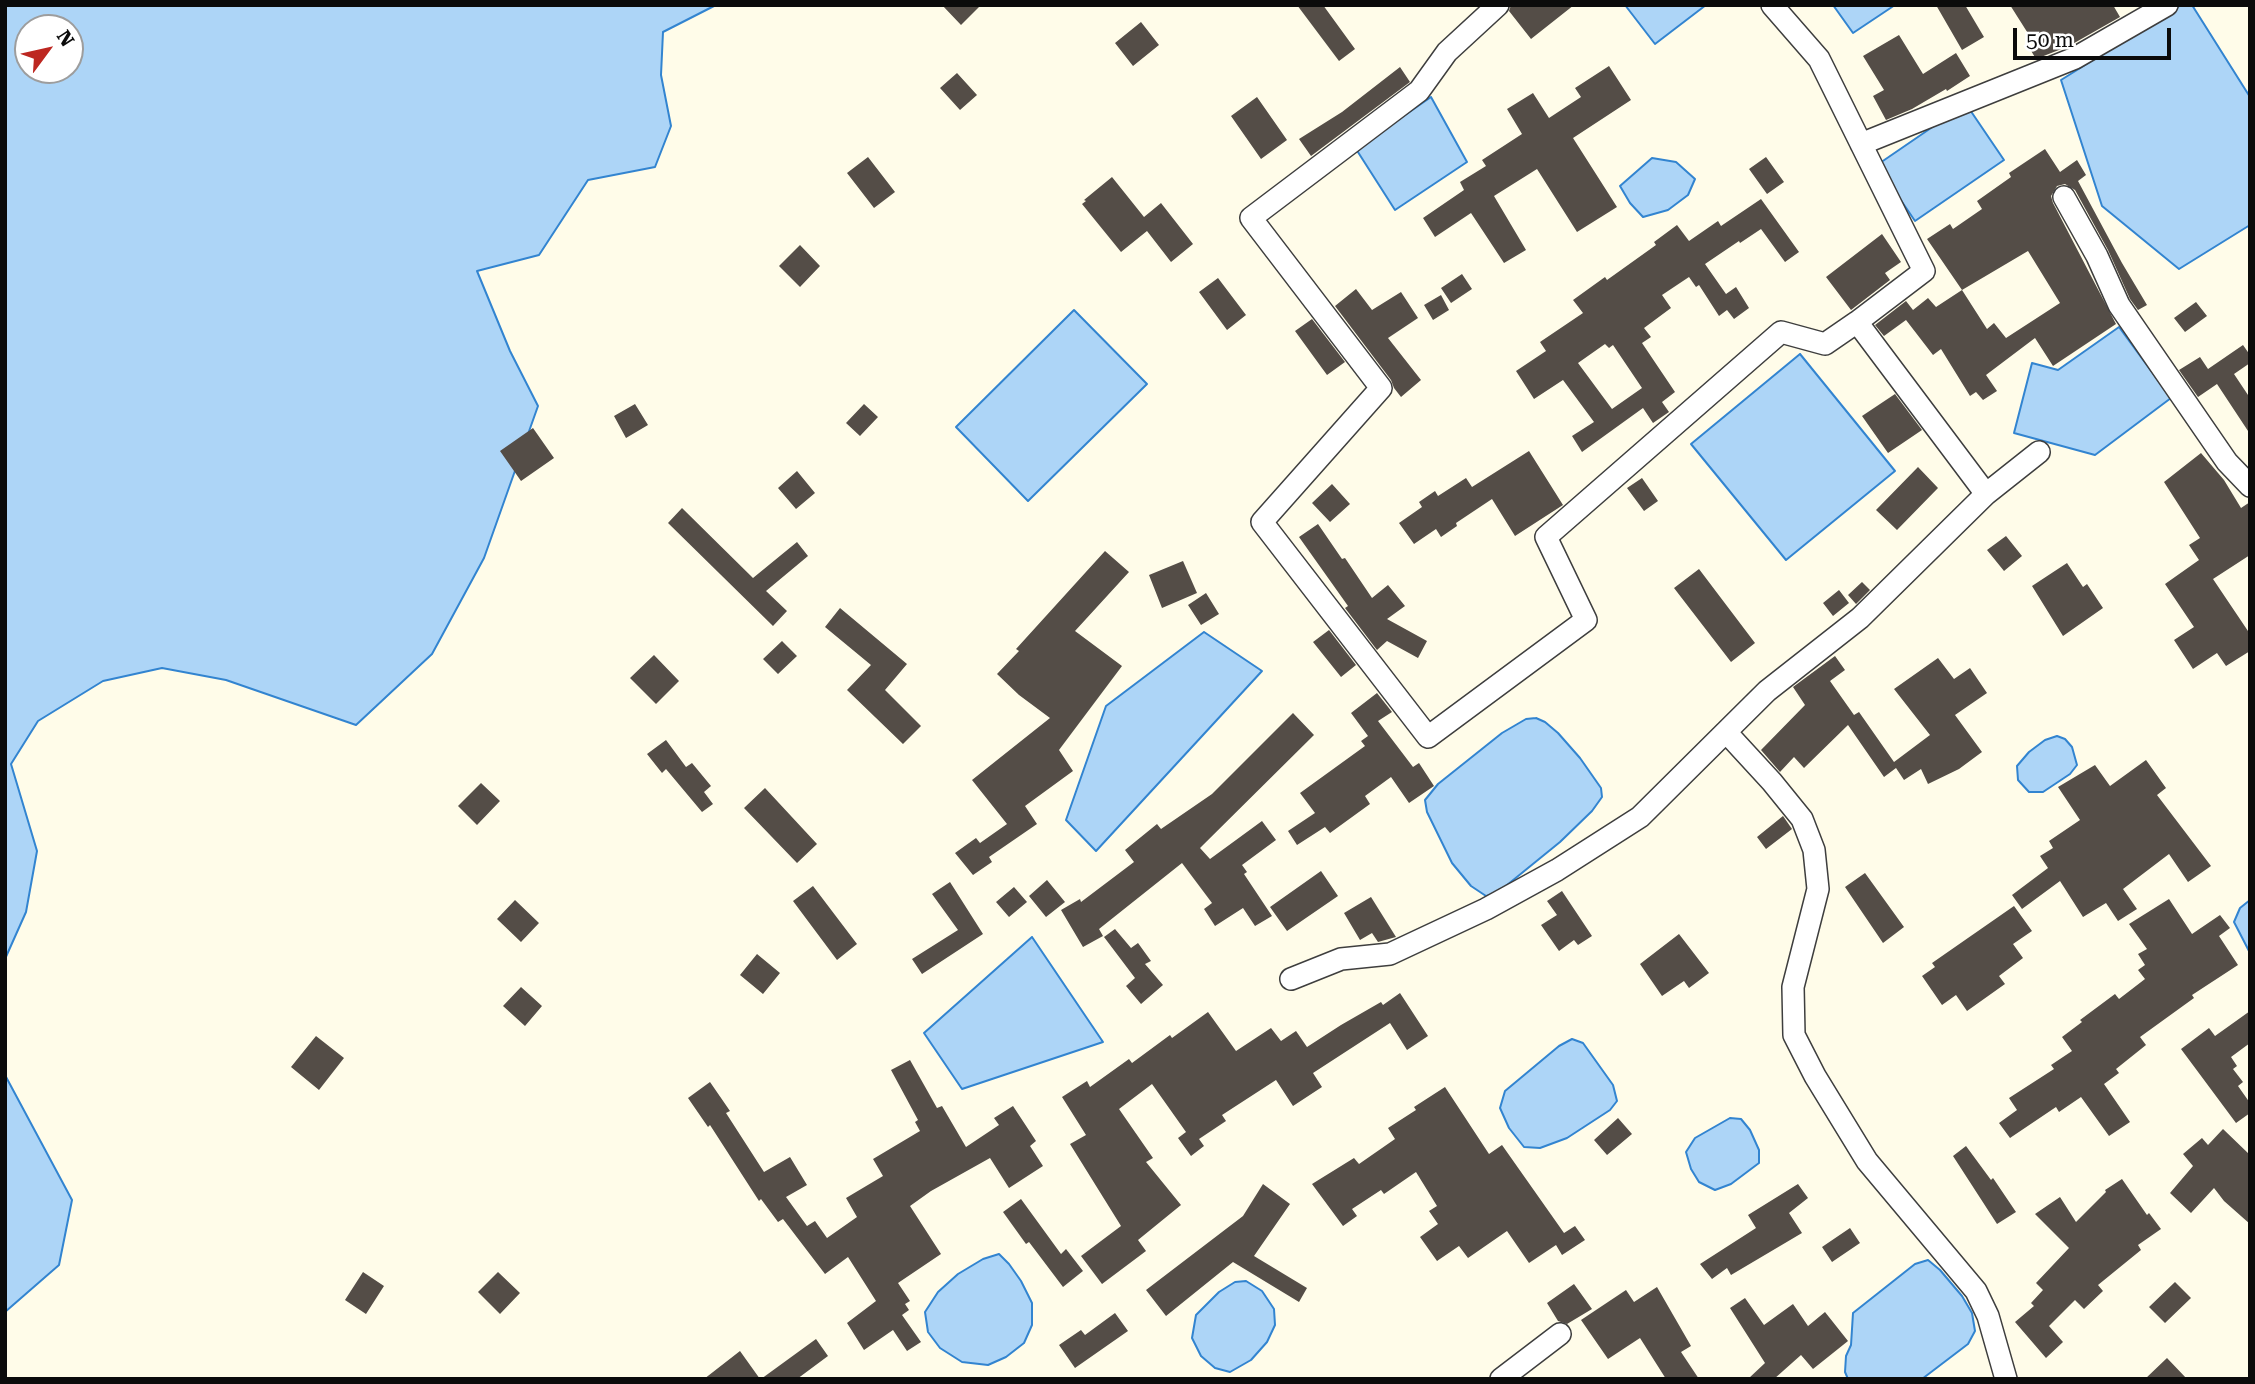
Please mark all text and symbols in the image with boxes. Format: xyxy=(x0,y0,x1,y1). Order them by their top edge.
north arrow xyxy=(14,14,84,84)
scale bar xyxy=(2017,14,2174,58)
text: N xyxy=(52,26,79,51)
text: 50 m xyxy=(2026,28,2074,52)

